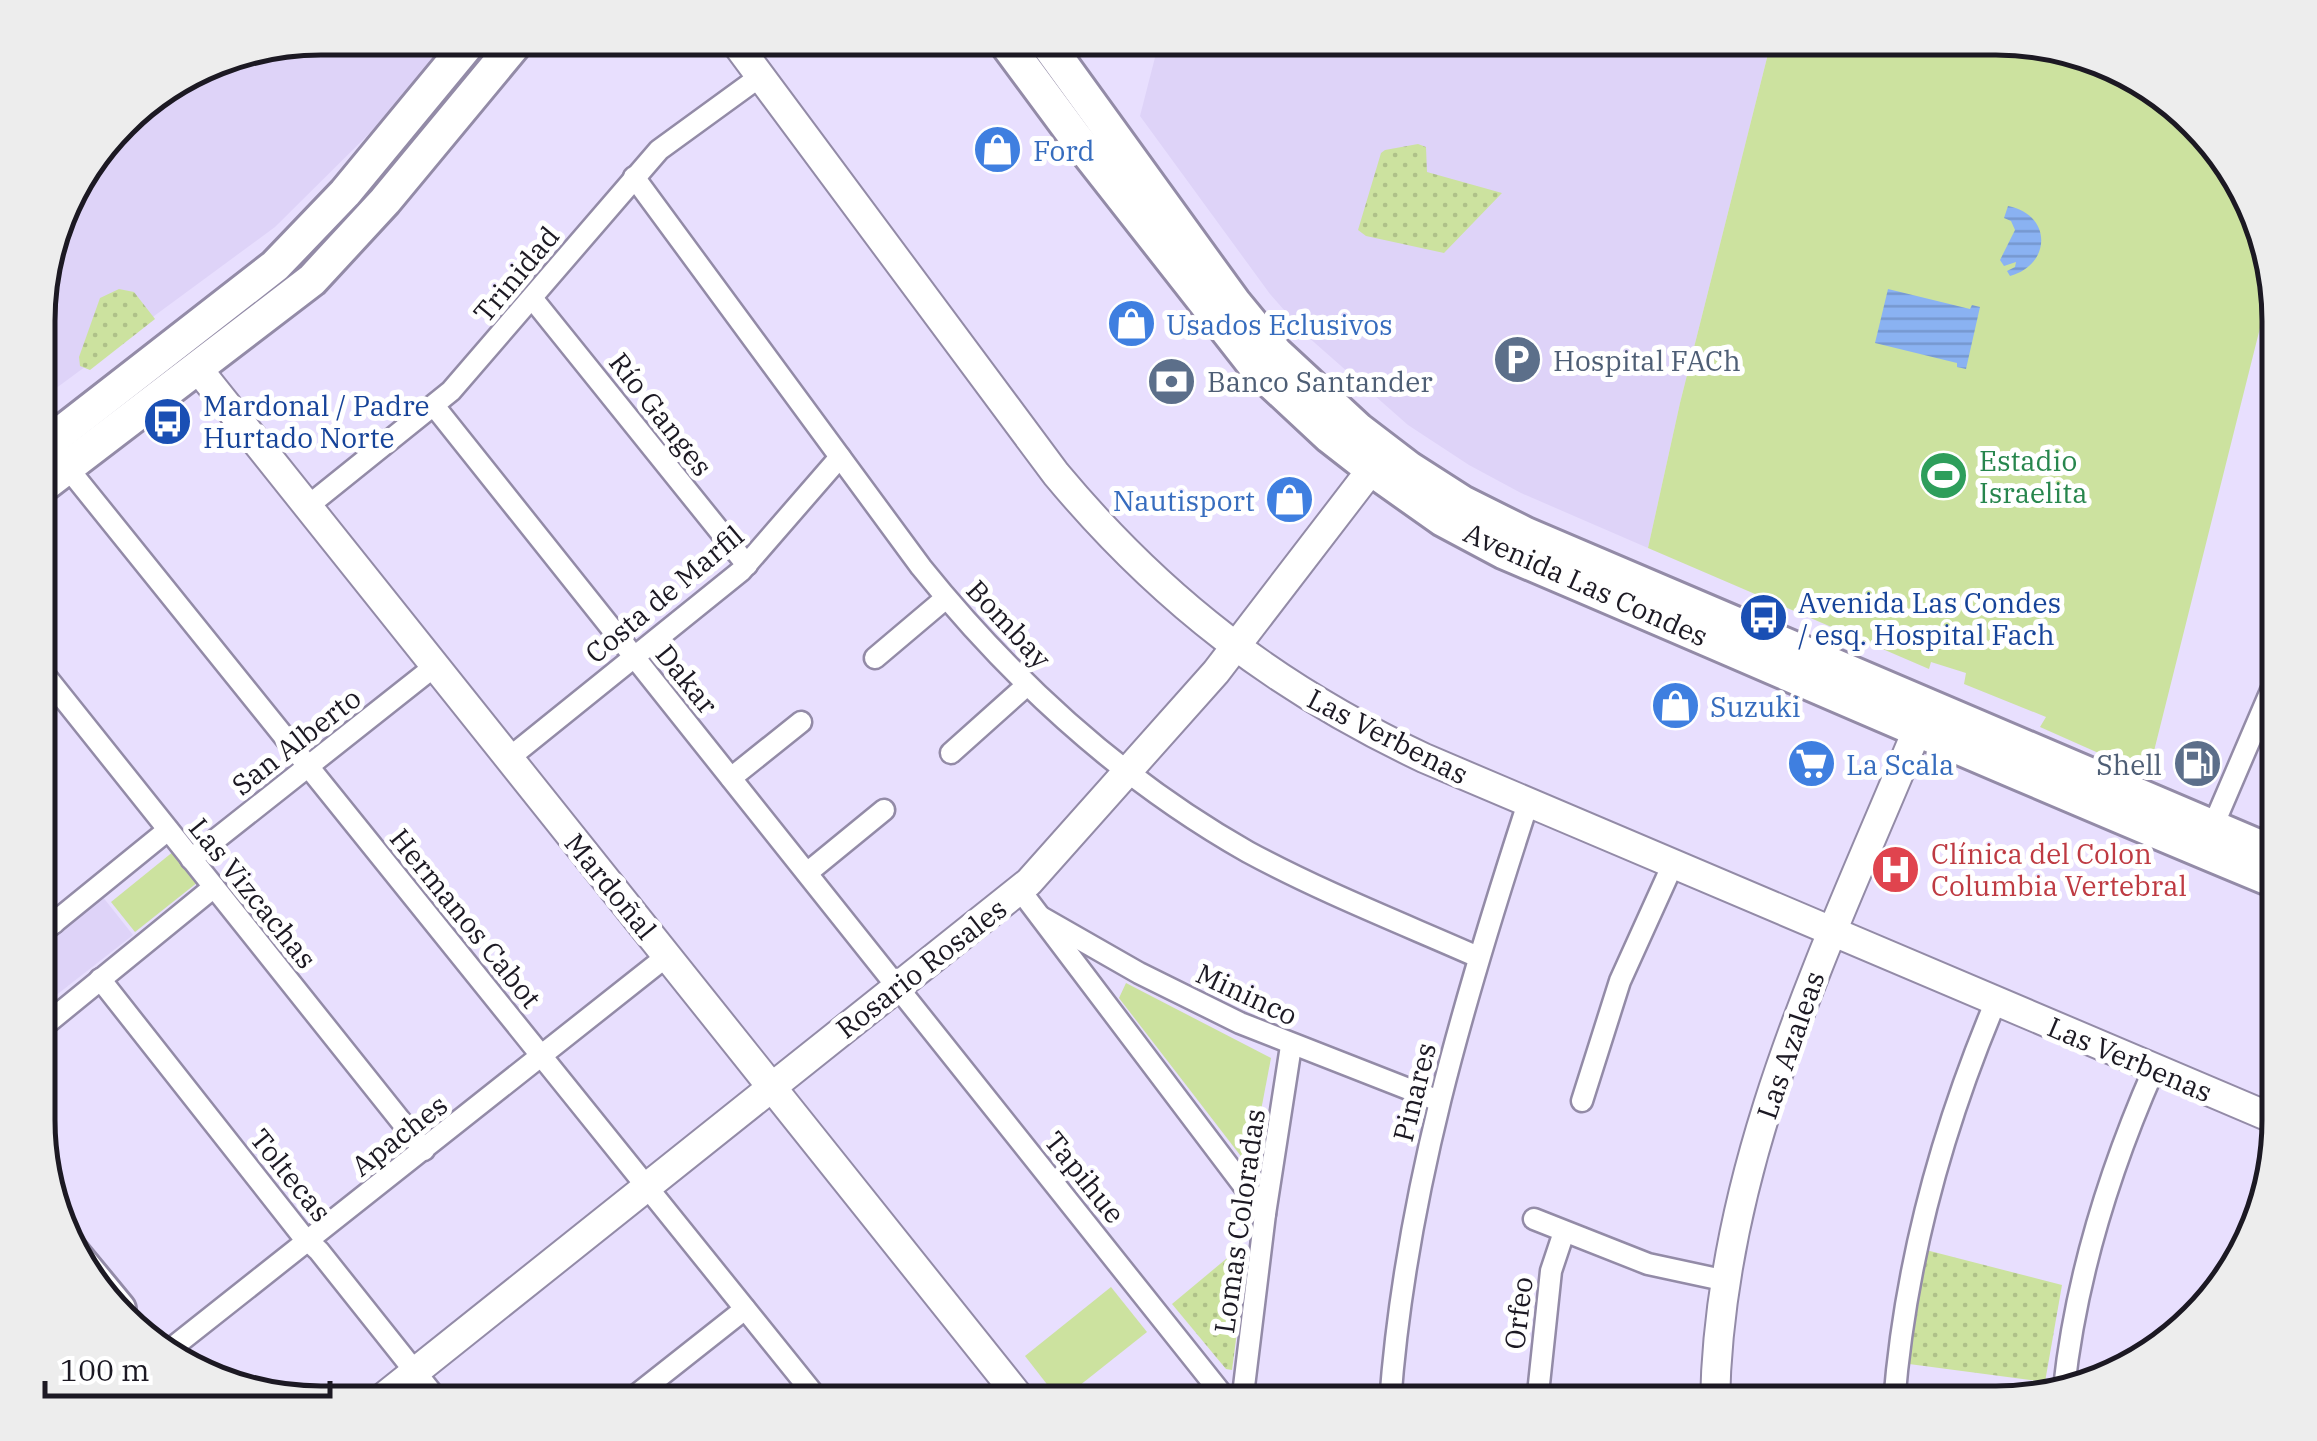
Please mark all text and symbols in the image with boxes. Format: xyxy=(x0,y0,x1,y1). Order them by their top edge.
shop icon: Ford xyxy=(972,124,1024,176)
place label: Ford xyxy=(1033,132,1095,169)
street label: Trinidad xyxy=(465,218,567,330)
shop icon: Usados Eclusivos xyxy=(1105,298,1157,350)
place label: Usados Eclusivos xyxy=(1166,306,1393,343)
parking icon: Hospital FACh xyxy=(1492,334,1544,386)
place label: Hospital FACh xyxy=(1553,342,1741,379)
street label: Río Ganges xyxy=(601,345,721,483)
bank icon: Banco Santander xyxy=(1146,355,1198,407)
place label: Banco Santander xyxy=(1207,363,1433,400)
place label: Mardonal / Padre Hurtado Norte xyxy=(203,387,430,456)
bus stop icon: Mardonal / Padre Hurtado Norte xyxy=(142,395,194,447)
place label: Estadio Israelita xyxy=(1979,442,2087,511)
sports icon: Estadio Israelita xyxy=(1918,450,1970,502)
shop icon: Nautisport xyxy=(1264,474,1316,526)
place label: Nautisport xyxy=(1113,482,1255,519)
street label: Avenida Las Condes xyxy=(1458,514,1714,654)
street label: Costa de Marfil xyxy=(577,517,751,671)
street label: Bombay xyxy=(959,572,1059,676)
place label: Avenida Las Condes / esq. Hospital Fach xyxy=(1798,584,2061,653)
bus stop icon: Avenida Las Condes / esq. Hospital Fach xyxy=(1737,592,1789,644)
street label: Dakar xyxy=(648,637,727,722)
street label: San Alberto xyxy=(224,679,368,803)
street label: Las Verbenas xyxy=(1301,680,1475,792)
shop icon: Suzuki xyxy=(1649,680,1701,732)
place label: Suzuki xyxy=(1710,688,1801,725)
supermarket icon: La Scala xyxy=(1785,738,1837,790)
fuel station icon: Shell xyxy=(2171,738,2223,790)
place label: La Scala xyxy=(1846,746,1954,783)
place label: Shell xyxy=(2096,746,2162,783)
street label: Las Vizcachas xyxy=(181,810,325,976)
street label: Hermanos Cabot xyxy=(382,821,550,1016)
street label: Mardoñal xyxy=(557,825,665,947)
place label: Clínica del Colon Columbia Vertebral xyxy=(1931,835,2187,904)
hospital icon: Clínica del Colon Columbia Vertebral xyxy=(1870,843,1922,895)
street label: Rosario Rosales xyxy=(828,890,1014,1046)
street label: Mininco xyxy=(1190,954,1304,1034)
street label: Las Azaleas xyxy=(1747,966,1833,1124)
street label: Las Verbenas xyxy=(2042,1008,2218,1110)
street label: Pinares xyxy=(1384,1039,1444,1145)
street label: Apaches xyxy=(343,1086,455,1184)
street label: Lomas Coloradas xyxy=(1205,1106,1273,1336)
street label: Toltecas xyxy=(242,1121,340,1229)
street label: Tapihue xyxy=(1037,1123,1133,1231)
street label: Orfeo xyxy=(1495,1274,1541,1352)
scale bar xyxy=(45,1336,330,1398)
text: 100 m xyxy=(60,1350,150,1389)

